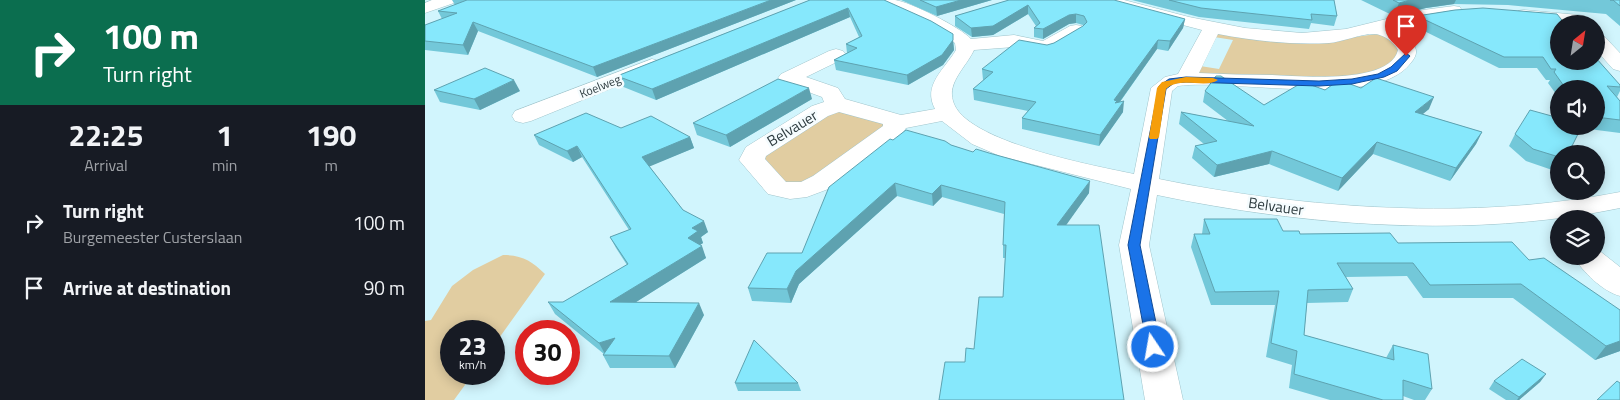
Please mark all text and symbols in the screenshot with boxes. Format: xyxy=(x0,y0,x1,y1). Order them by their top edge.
pin xyxy=(1385,5,1427,56)
text: 100 m xyxy=(103,9,199,63)
icon: arrive xyxy=(1392,12,1420,40)
north arrow xyxy=(1550,15,1605,70)
map controls xyxy=(1550,15,1605,265)
icon: right xyxy=(20,20,85,85)
text: Turn right xyxy=(103,57,192,91)
street label: Koelweg xyxy=(576,69,624,103)
button: sound xyxy=(1550,80,1605,135)
street label: Belvauer xyxy=(762,104,822,152)
text: 22:25 xyxy=(69,112,143,158)
text: 1 xyxy=(216,112,233,158)
text: 190 xyxy=(306,112,356,158)
button: search xyxy=(1550,145,1605,200)
text: Arrival xyxy=(84,153,128,177)
text: min xyxy=(212,153,237,177)
text: m xyxy=(325,153,338,177)
street label: Belvauer xyxy=(1247,191,1305,221)
text: Turn right xyxy=(63,196,144,225)
text: 100 m xyxy=(353,208,405,237)
icon: right xyxy=(20,209,48,237)
button: layers xyxy=(1550,210,1605,265)
text: Burgemeester Custerslaan xyxy=(63,225,242,249)
text: Arrive at destination xyxy=(63,273,231,302)
text: 90 m xyxy=(364,273,405,302)
icon: arrive xyxy=(20,274,48,302)
speed limit sign: 30 xyxy=(515,320,580,385)
position arrow xyxy=(1126,320,1178,372)
text: 23 xyxy=(458,327,487,365)
text: km/h xyxy=(459,355,486,374)

